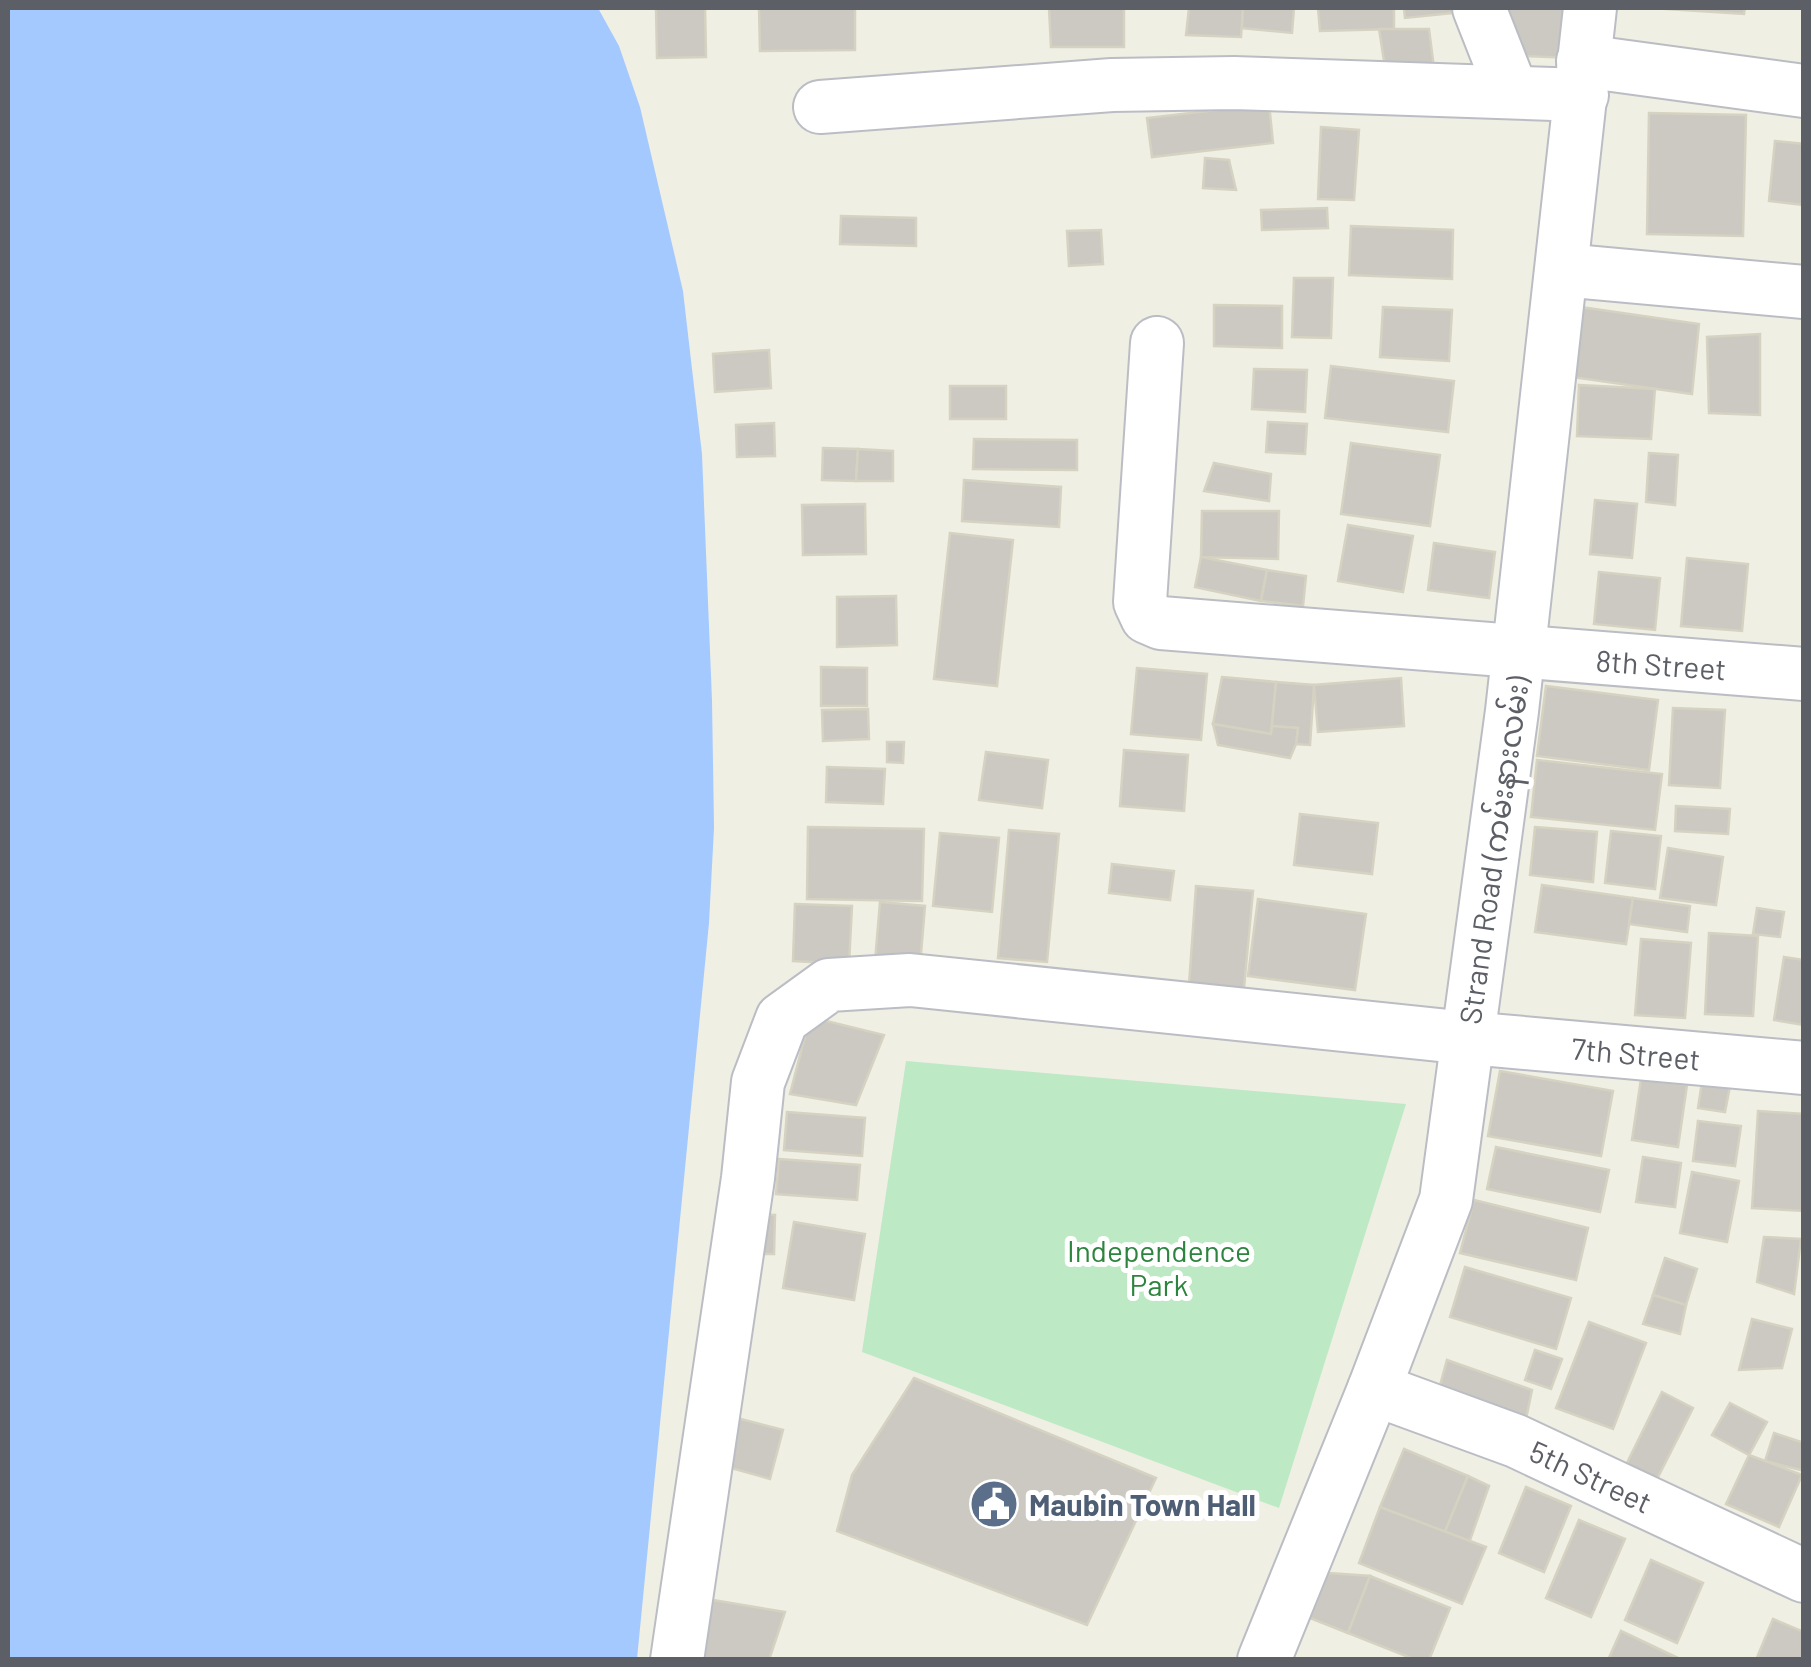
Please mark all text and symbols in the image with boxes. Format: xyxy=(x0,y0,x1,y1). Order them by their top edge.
street label: 8th Street xyxy=(1595,641,1727,687)
street label: Strand Road (ကမ်းနားလမ်း) xyxy=(1449,673,1544,1028)
street label: 7th Street xyxy=(1570,1029,1702,1077)
park label: Independence Park xyxy=(1067,1232,1251,1302)
street label: 5th Street xyxy=(1524,1432,1658,1520)
public building icon: Maubin Town Hall xyxy=(968,1478,1020,1530)
place label: Maubin Town Hall xyxy=(1029,1486,1256,1522)

